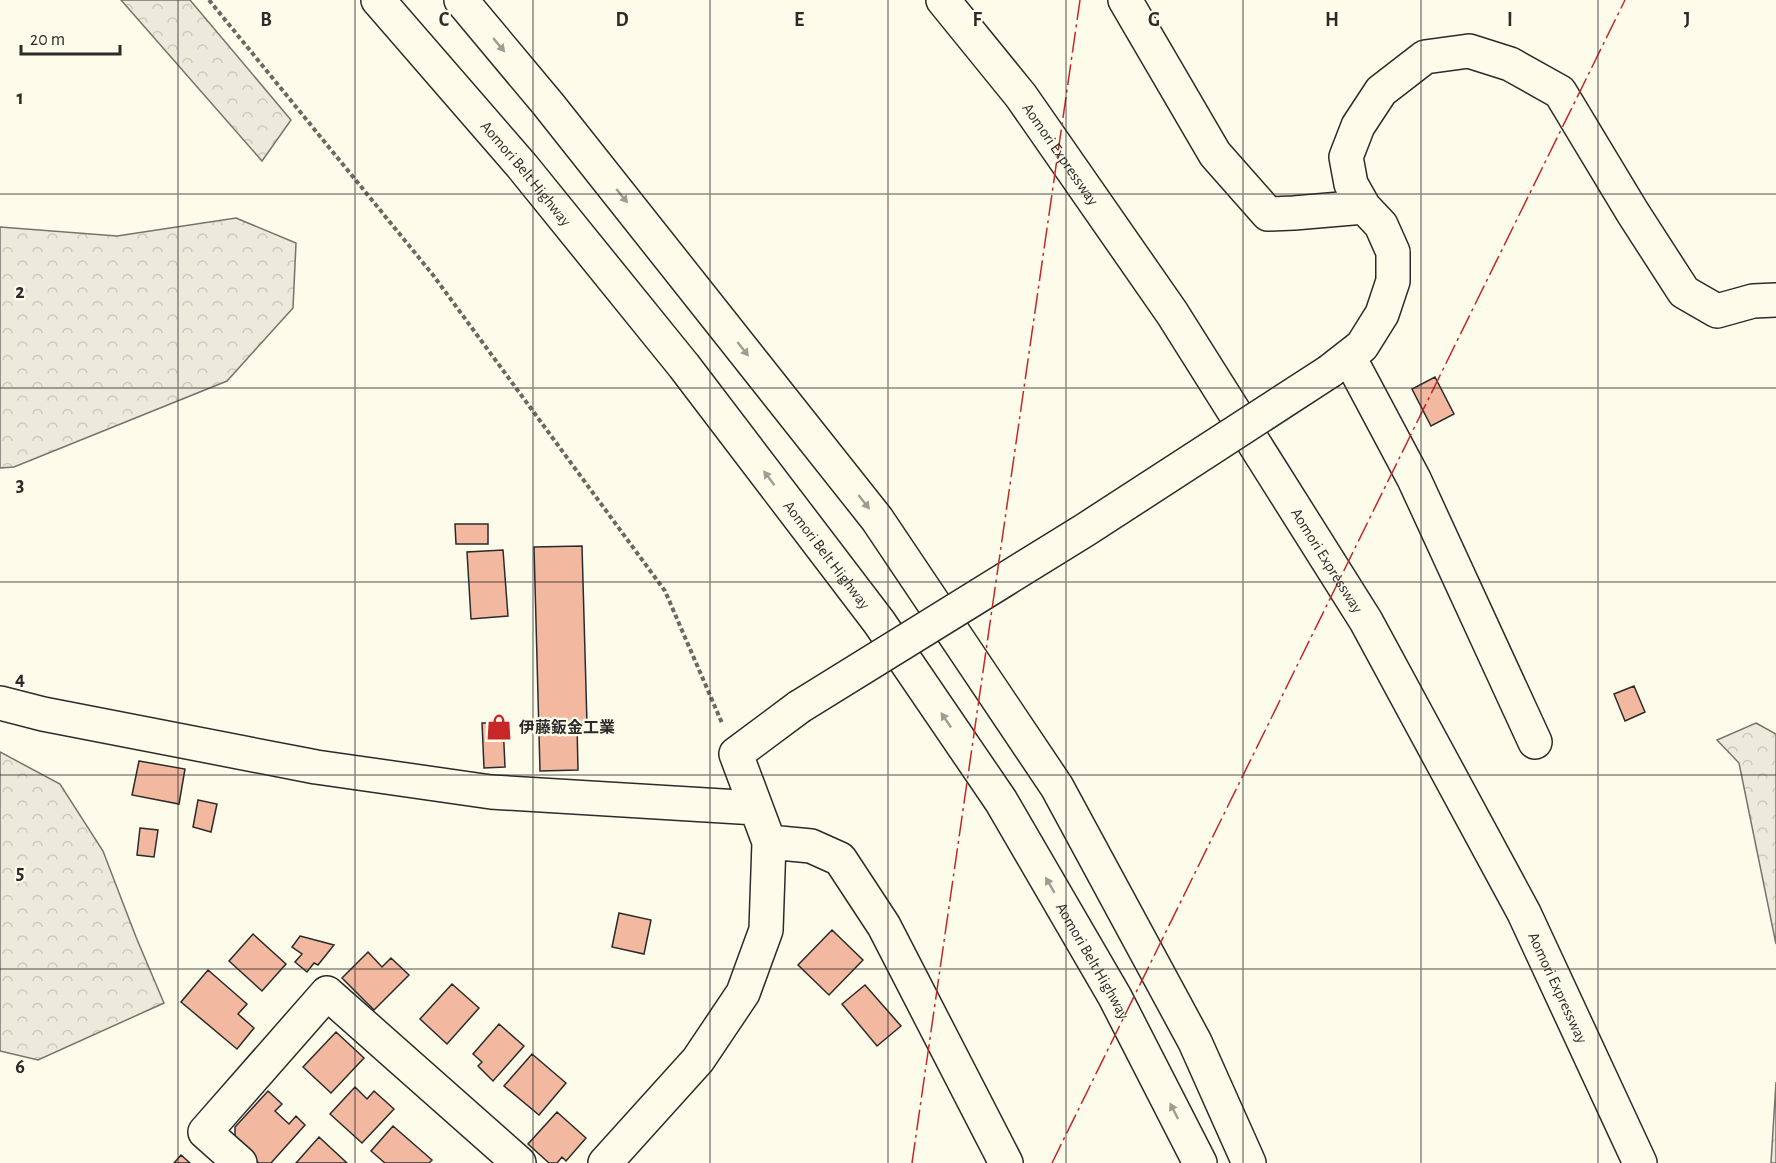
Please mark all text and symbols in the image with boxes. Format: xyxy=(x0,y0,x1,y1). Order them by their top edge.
text: B xyxy=(260,10,272,30)
text: C xyxy=(439,10,450,30)
text: D xyxy=(615,10,629,30)
text: E xyxy=(794,10,804,30)
text: F xyxy=(972,10,982,30)
text: G xyxy=(1148,10,1160,30)
text: H xyxy=(1325,10,1339,30)
text: I xyxy=(1507,10,1513,30)
text: J xyxy=(1684,10,1690,30)
scale bar xyxy=(21,18,120,56)
text: 20 m xyxy=(30,31,65,49)
one-way arrow xyxy=(492,37,505,53)
text: 1 xyxy=(16,88,24,108)
street label: Aomori Expressway xyxy=(1019,100,1101,209)
street label: Aomori Belt Highway xyxy=(477,118,574,230)
one-way arrow xyxy=(615,188,628,204)
text: 2 xyxy=(15,282,25,302)
one-way arrow xyxy=(737,341,749,356)
one-way arrow xyxy=(763,470,775,486)
text: 3 xyxy=(16,475,24,495)
one-way arrow xyxy=(857,494,870,510)
street label: Aomori Belt Highway xyxy=(780,498,873,613)
street label: Aomori Expressway xyxy=(1288,505,1366,616)
text: 4 xyxy=(15,669,25,689)
shop icon: 伊藤鈑金工業 xyxy=(484,712,514,742)
one-way arrow xyxy=(941,712,952,728)
place label: 伊藤鈑金工業 xyxy=(518,719,615,736)
text: 5 xyxy=(16,863,24,883)
one-way arrow xyxy=(1044,877,1055,893)
street label: Aomori Belt Highway xyxy=(1053,900,1132,1023)
street label: Aomori Expressway xyxy=(1525,930,1590,1046)
text: 6 xyxy=(15,1057,25,1077)
one-way arrow xyxy=(1169,1102,1179,1120)

